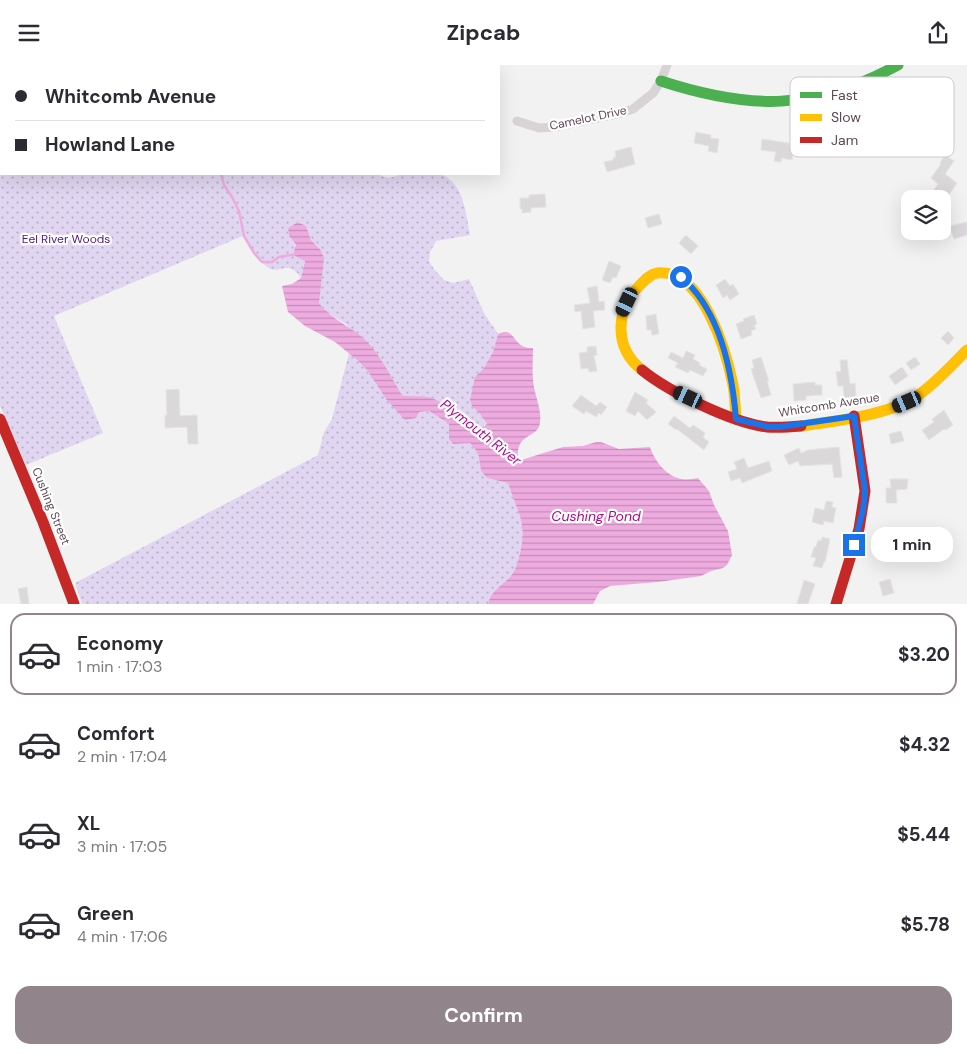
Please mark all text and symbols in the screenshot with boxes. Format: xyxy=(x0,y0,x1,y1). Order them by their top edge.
text: Zipcab xyxy=(447,18,520,47)
icon: menu xyxy=(15,19,43,47)
icon: share xyxy=(924,19,952,47)
legend xyxy=(790,77,954,157)
text: Whitcomb Avenue xyxy=(45,84,216,109)
text: Fast xyxy=(831,86,858,104)
street label: Camelot Drive xyxy=(548,102,628,134)
text: Slow xyxy=(831,108,861,126)
text: Jam xyxy=(831,131,858,149)
text: Howland Lane xyxy=(45,132,175,157)
map controls xyxy=(901,190,951,240)
button: layers xyxy=(901,190,951,240)
park label: Eel River Woods xyxy=(22,231,110,247)
route start xyxy=(670,266,692,288)
car xyxy=(613,285,640,319)
car xyxy=(671,384,704,410)
street label: Whitcomb Avenue xyxy=(777,389,881,421)
car xyxy=(890,389,923,415)
water label: Plymouth River xyxy=(437,395,526,470)
street label: Cushing Street xyxy=(28,465,74,547)
water label: Cushing Pond xyxy=(551,507,641,525)
callout: 1 min xyxy=(872,527,954,563)
route end xyxy=(843,534,865,556)
text: 1 min xyxy=(893,534,931,555)
text: Economy xyxy=(77,631,164,656)
icon: car xyxy=(17,632,62,677)
text: $3.20 xyxy=(898,642,950,667)
text: 1 min · 17:03 xyxy=(77,656,162,677)
text: Comfort xyxy=(77,721,155,746)
icon: car xyxy=(17,722,62,767)
text: $4.32 xyxy=(899,732,950,757)
text: 2 min · 17:04 xyxy=(77,746,167,767)
text: XL xyxy=(77,811,100,836)
icon: car xyxy=(17,812,62,857)
text: $5.44 xyxy=(897,822,950,847)
text: 3 min · 17:05 xyxy=(77,836,167,857)
text: Green xyxy=(77,901,134,926)
icon: car xyxy=(17,902,62,947)
text: $5.78 xyxy=(900,912,950,937)
text: 4 min · 17:06 xyxy=(77,926,168,947)
button: Confirm xyxy=(15,986,952,1044)

